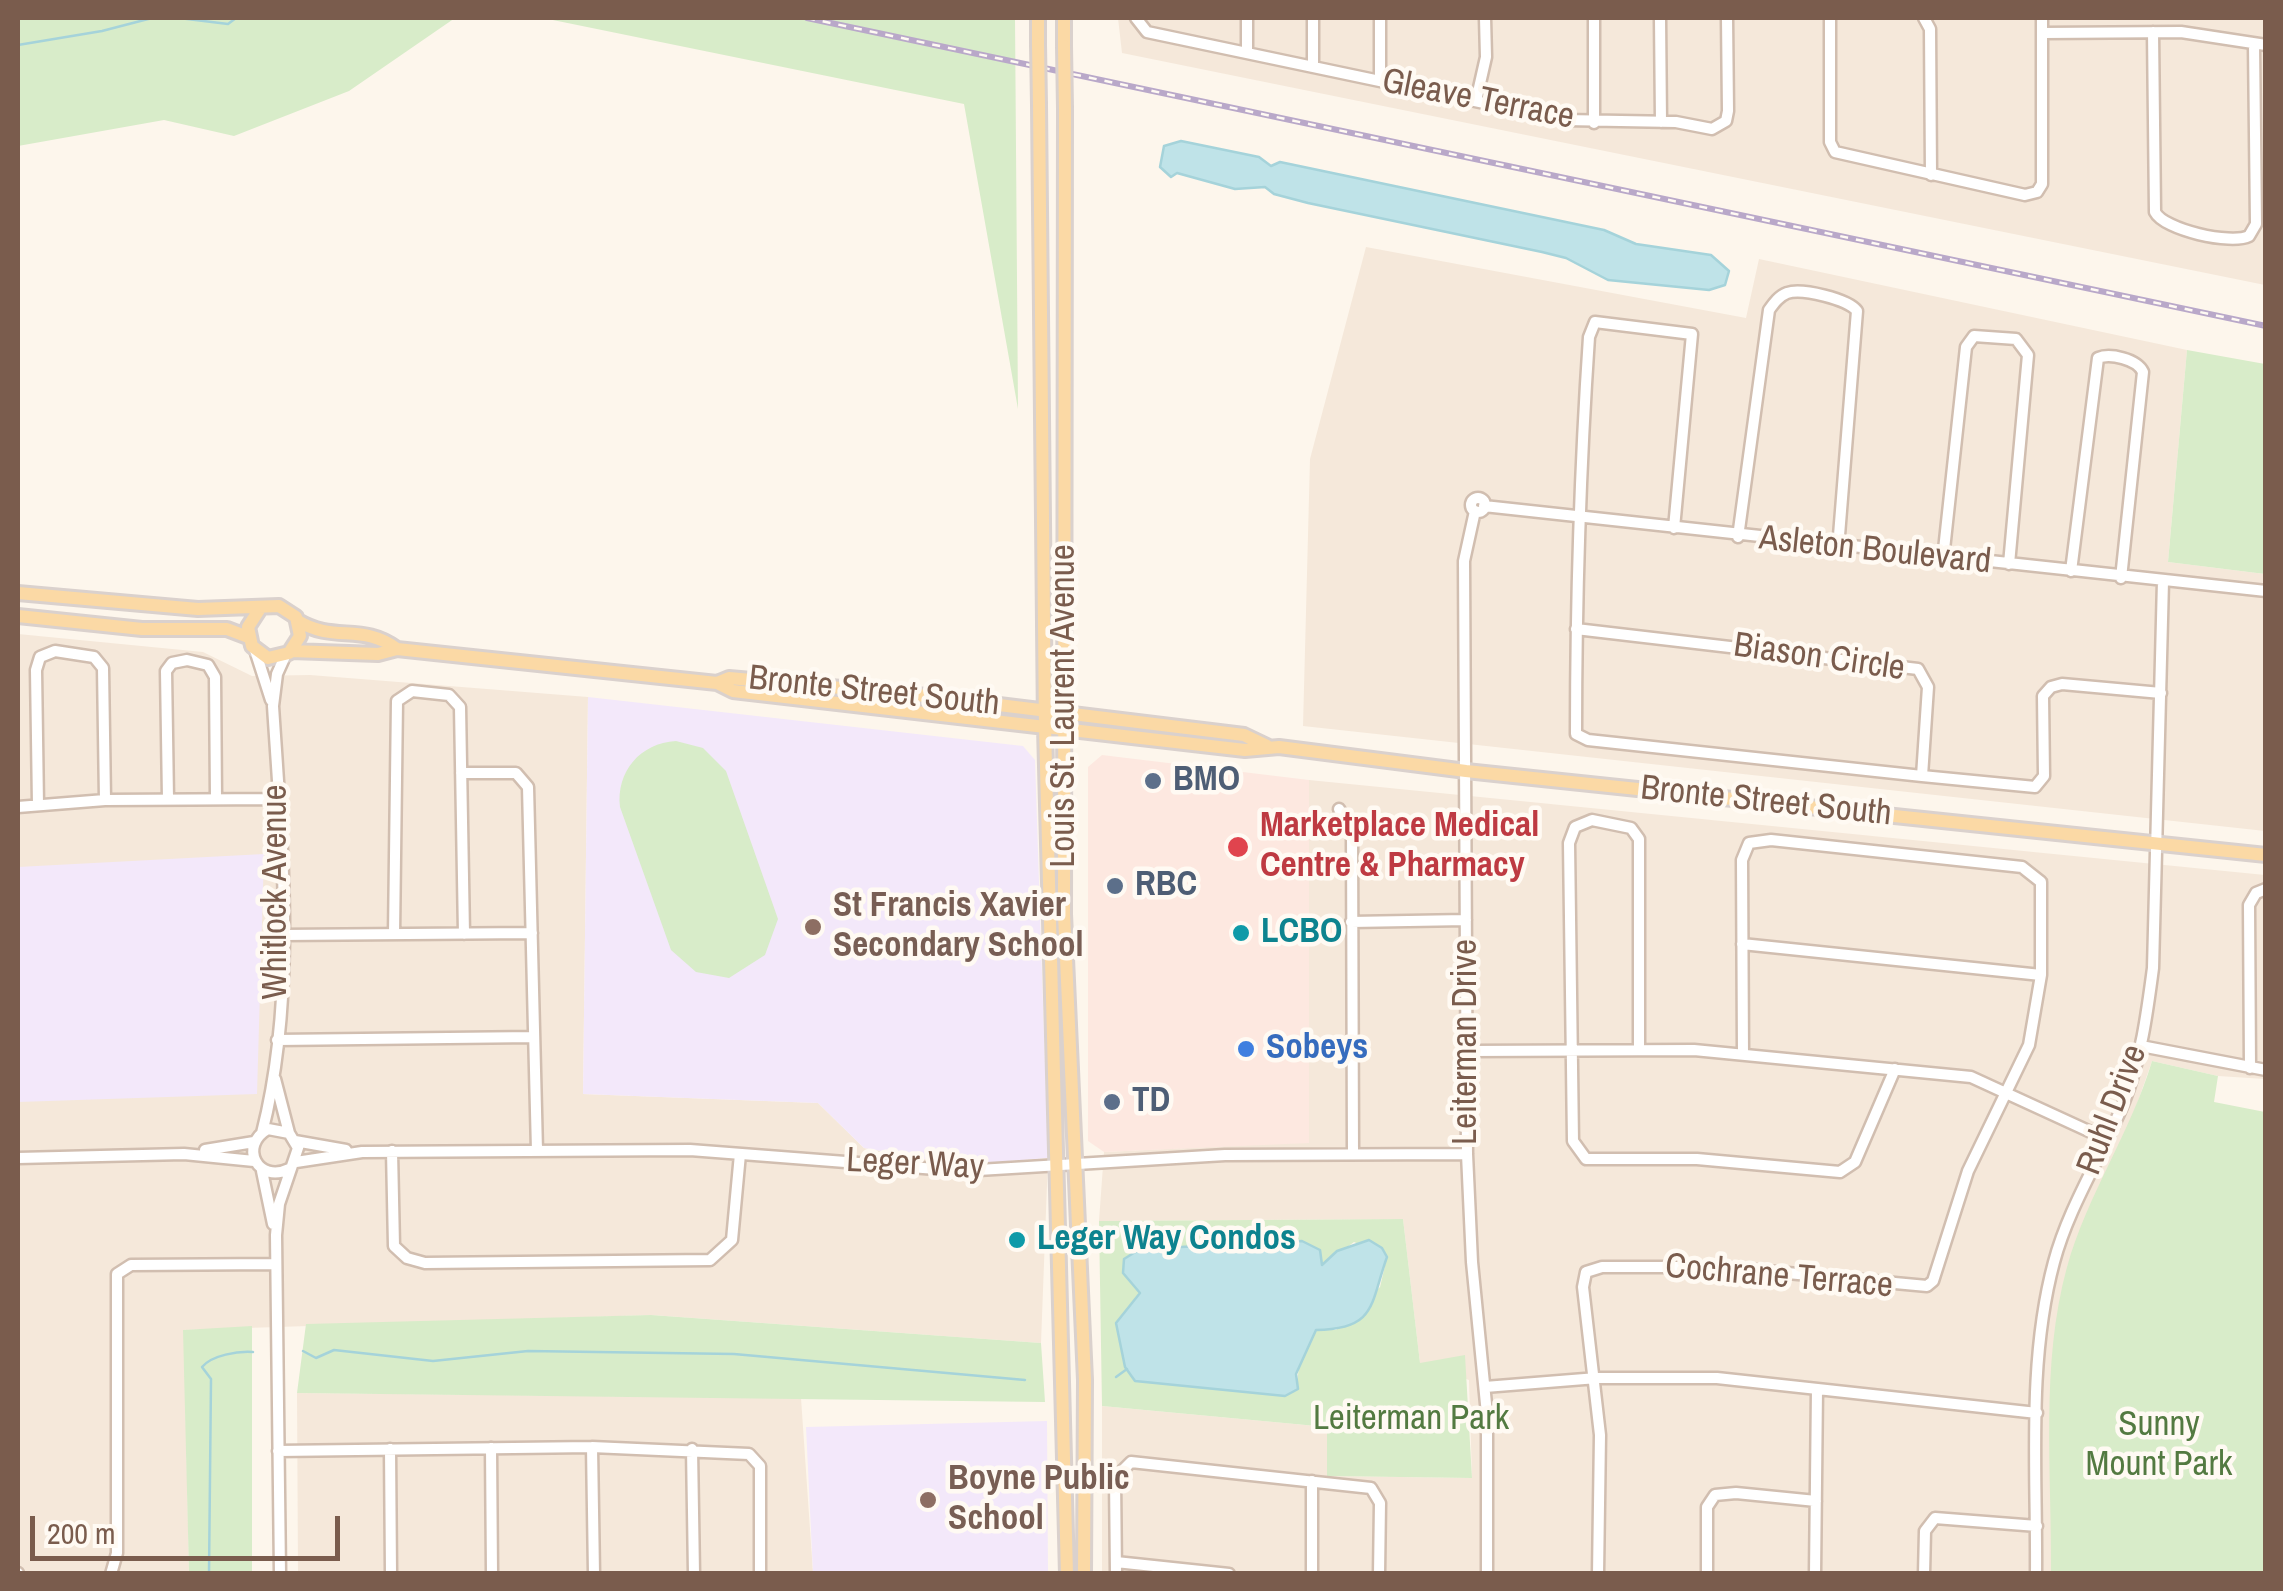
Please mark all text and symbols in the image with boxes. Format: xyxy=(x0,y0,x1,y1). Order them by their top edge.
street label: Gleave Terrace xyxy=(1378,61,1578,139)
street label: Asleton Boulevard xyxy=(1757,518,1993,584)
street label: Louis St. Laurent Avenue xyxy=(1044,544,1086,868)
street label: Biason Circle xyxy=(1731,625,1907,691)
street label: Bronte Street South xyxy=(746,658,1002,726)
place label: BMO xyxy=(1173,760,1240,802)
street label: Bronte Street South xyxy=(1638,768,1894,836)
marker: BMO xyxy=(1142,770,1164,792)
street label: Whitlock Avenue xyxy=(256,785,298,999)
place label: Marketplace Medical Centre & Pharmacy xyxy=(1260,806,1539,888)
marker: Marketplace Medical Centre & Pharmacy xyxy=(1225,834,1251,860)
place label: RBC xyxy=(1135,865,1197,907)
marker: RBC xyxy=(1104,875,1126,897)
place label: St Francis Xavier Secondary School xyxy=(833,886,1083,968)
place label: LCBO xyxy=(1261,912,1342,954)
marker: St Francis Xavier Secondary School xyxy=(802,916,824,938)
marker: LCBO xyxy=(1230,922,1252,944)
street label: Leiterman Drive xyxy=(1446,939,1488,1145)
place label: Sobeys xyxy=(1266,1028,1368,1070)
marker: Sobeys xyxy=(1235,1038,1257,1060)
street label: Ruhl Drive xyxy=(2069,1039,2157,1181)
place label: TD xyxy=(1132,1081,1170,1123)
marker: TD xyxy=(1101,1091,1123,1113)
street label: Leger Way xyxy=(845,1140,985,1190)
place label: Leger Way Condos xyxy=(1037,1219,1296,1261)
marker: Leger Way Condos xyxy=(1006,1229,1028,1251)
street label: Cochrane Terrace xyxy=(1664,1246,1894,1308)
park label: Leiterman Park xyxy=(1313,1399,1509,1441)
park label: Sunny Mount Park xyxy=(2086,1405,2232,1487)
place label: Boyne Public School xyxy=(948,1459,1130,1541)
marker: Boyne Public School xyxy=(917,1489,939,1511)
scale bar xyxy=(35,1496,345,1558)
text: 200 m xyxy=(47,1513,115,1553)

